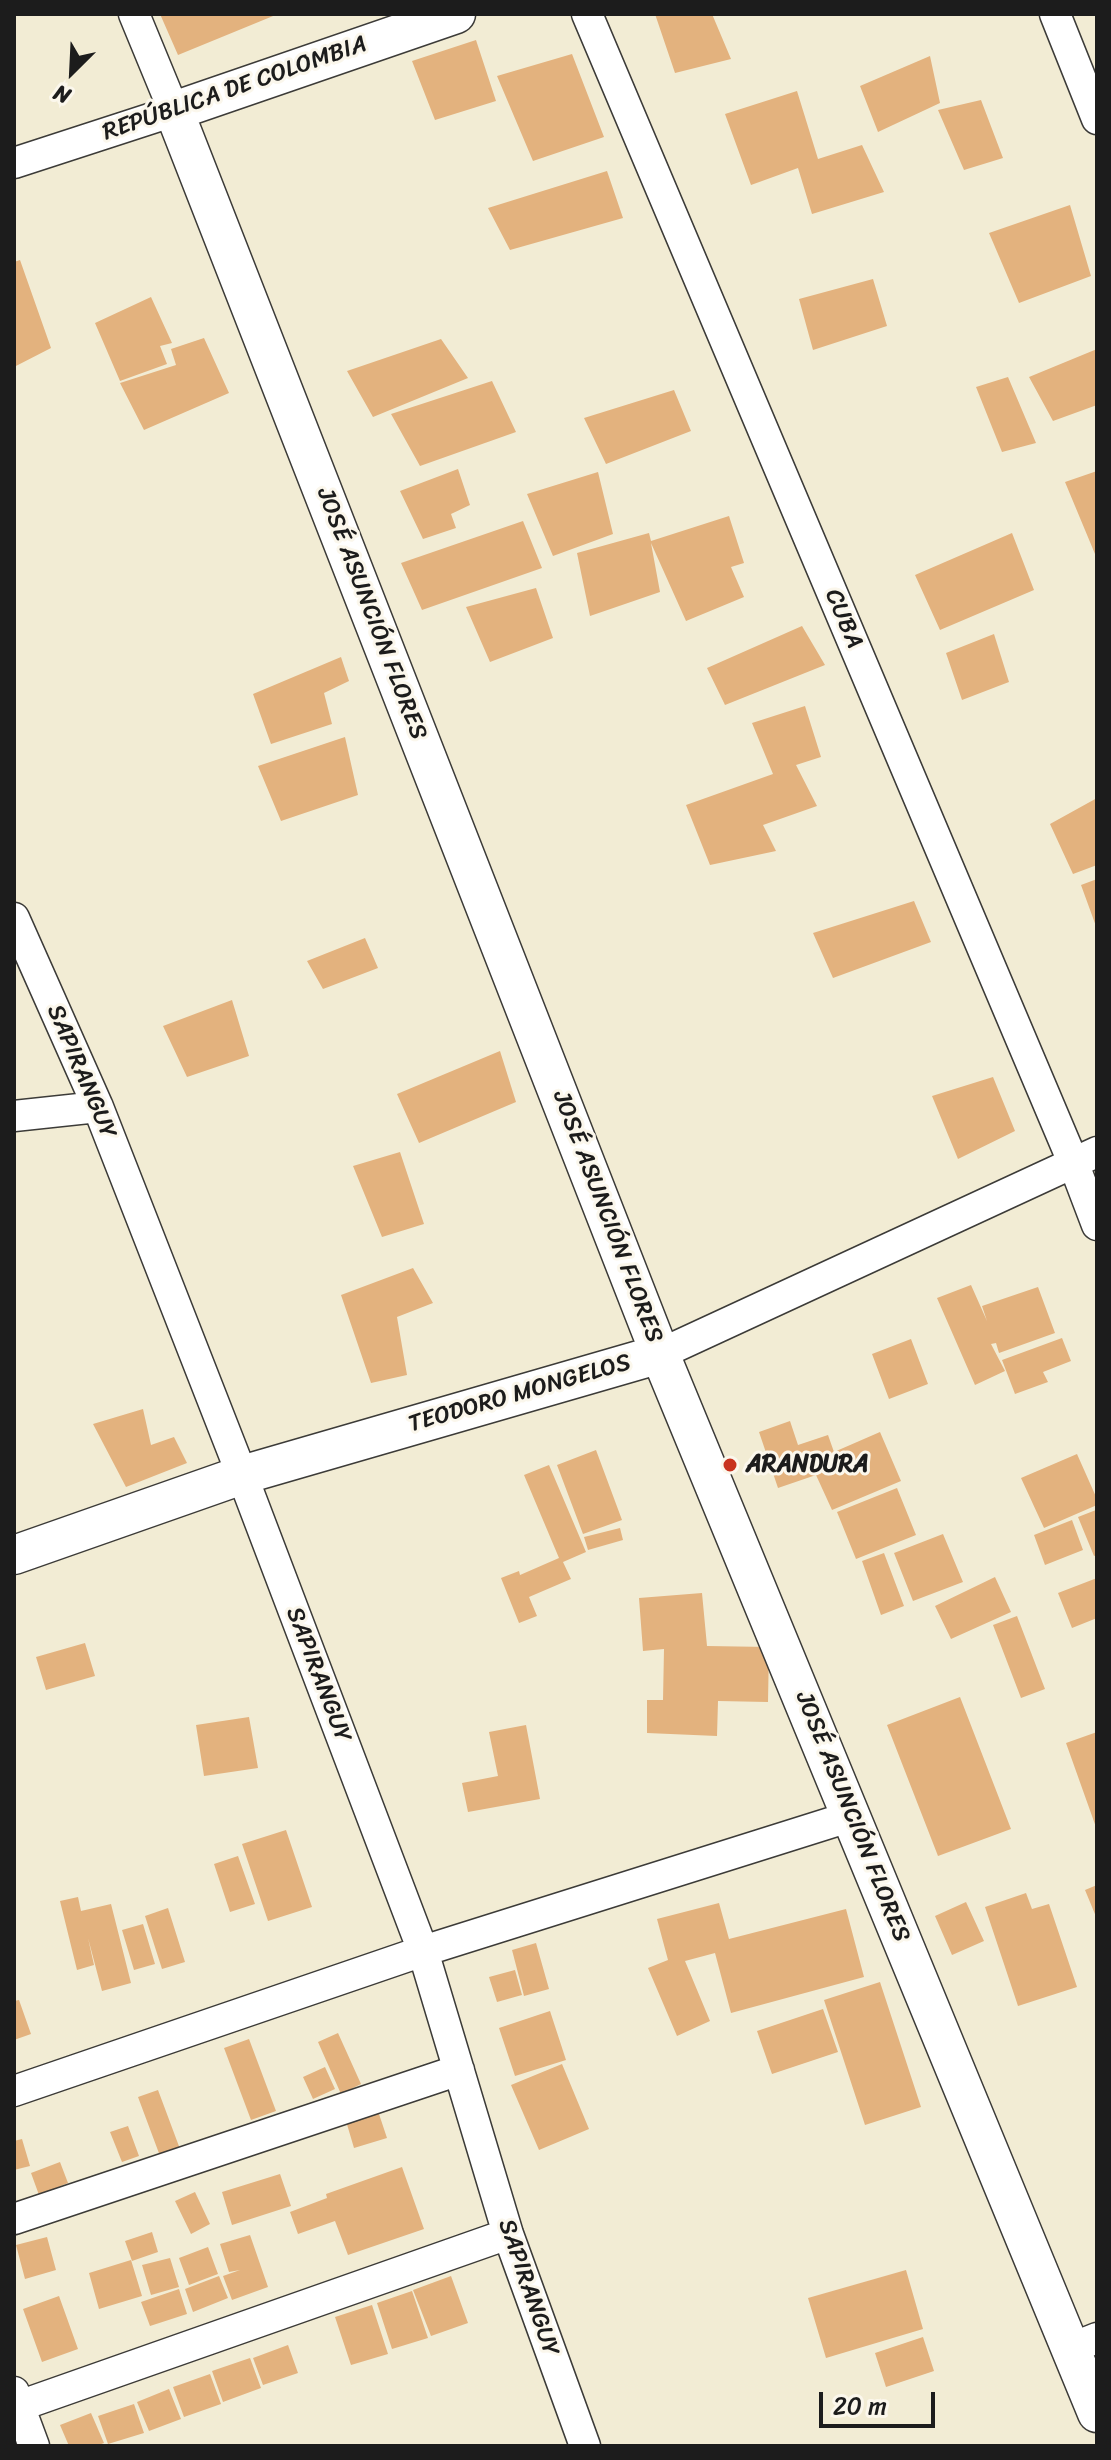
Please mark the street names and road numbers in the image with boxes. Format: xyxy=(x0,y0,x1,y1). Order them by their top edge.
street label: REPÚBLICA DE COLOMBIA xyxy=(99,30,371,148)
street label: JOSÉ ASUNCIÓN FLORES xyxy=(310,484,432,744)
street label: CUBA xyxy=(818,585,868,653)
street label: SAPIRANGUY xyxy=(40,1001,122,1143)
street label: JOSÉ ASUNCIÓN FLORES xyxy=(546,1087,668,1347)
street label: TEODORO MONGELOS xyxy=(405,1348,635,1440)
street label: SAPIRANGUY xyxy=(279,1603,357,1747)
street label: JOSÉ ASUNCIÓN FLORES xyxy=(789,1688,915,1946)
street label: SAPIRANGUY xyxy=(491,2216,565,2360)

